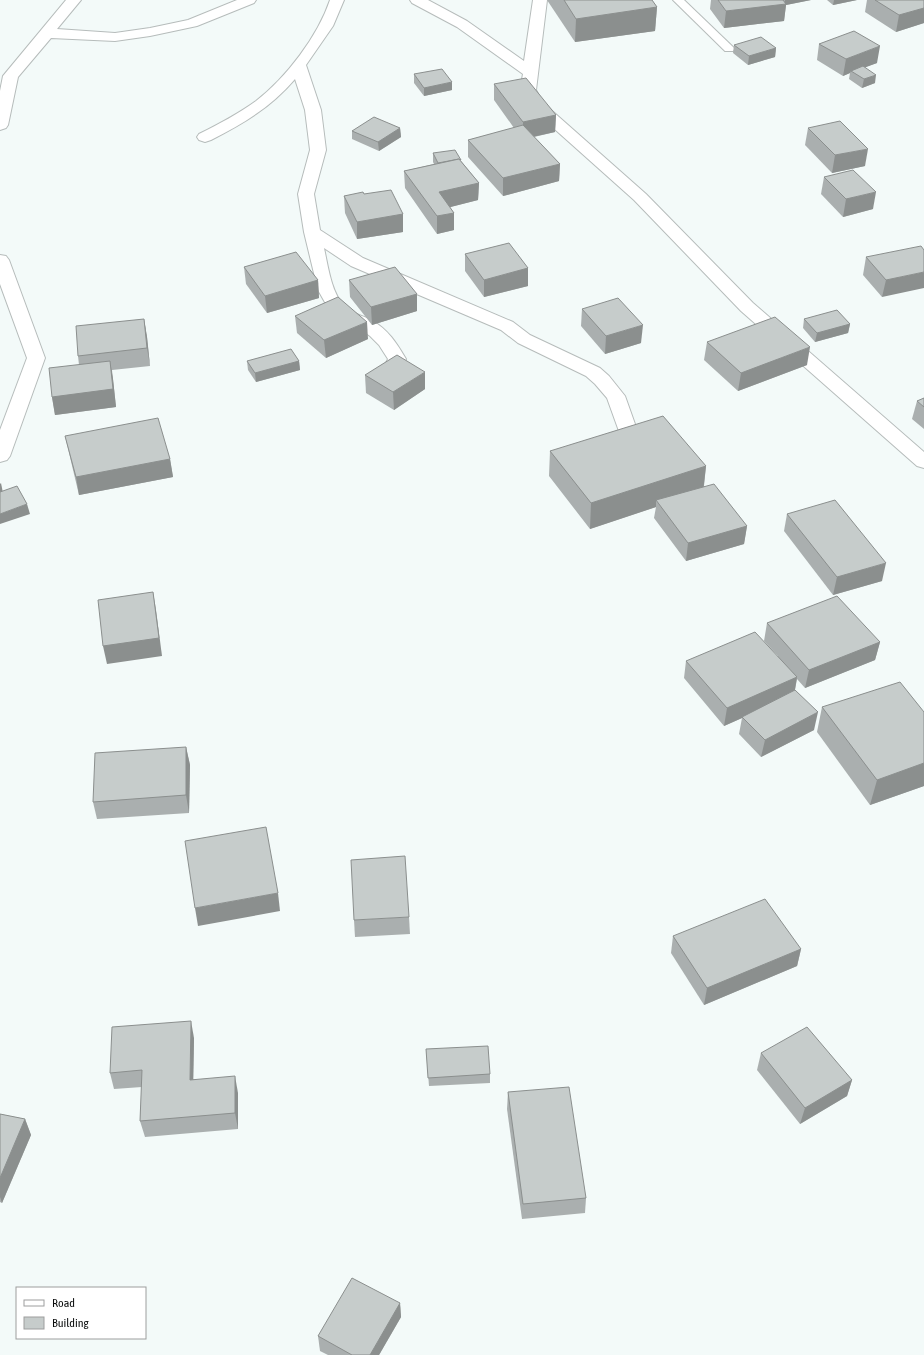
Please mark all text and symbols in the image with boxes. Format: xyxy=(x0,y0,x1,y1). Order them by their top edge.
legend xyxy=(16,1287,146,1339)
text: Road xyxy=(52,1296,75,1310)
text: Building xyxy=(52,1316,90,1330)

